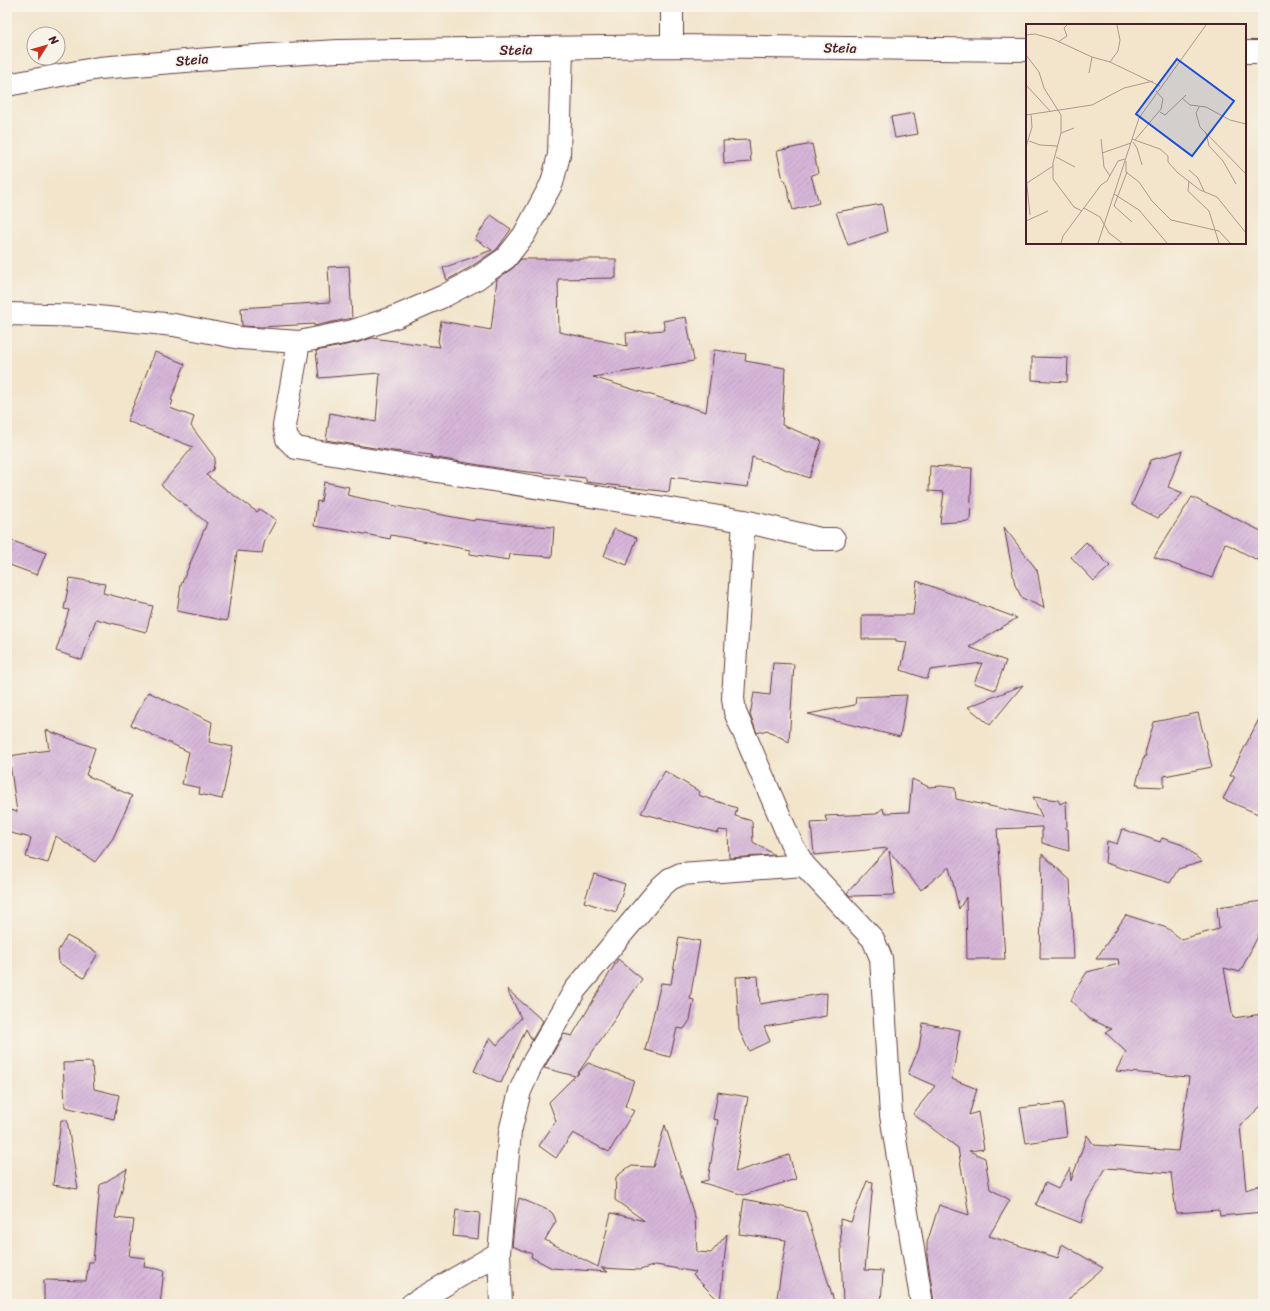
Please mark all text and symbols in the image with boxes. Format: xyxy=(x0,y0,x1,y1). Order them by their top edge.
inset map xyxy=(1026,24,1246,244)
north arrow xyxy=(26,26,66,66)
text: N xyxy=(43,31,64,49)
street label: Steia xyxy=(823,35,857,61)
street label: Steia xyxy=(499,37,533,63)
street label: Steia xyxy=(174,46,210,74)

